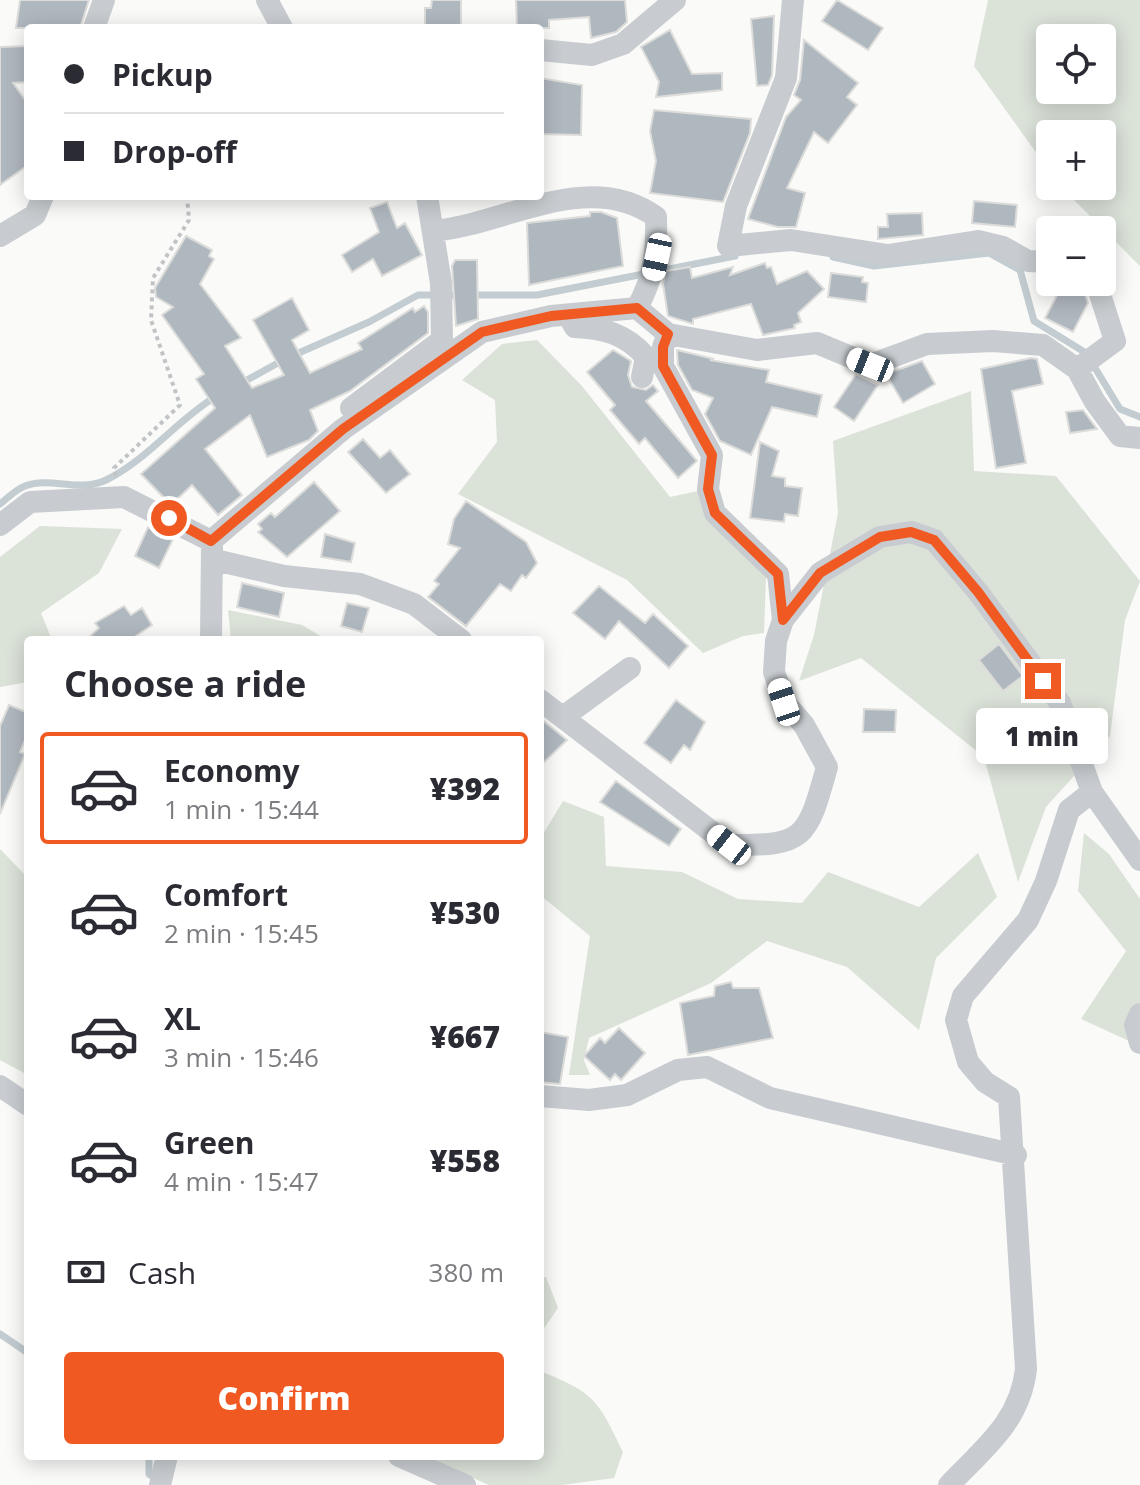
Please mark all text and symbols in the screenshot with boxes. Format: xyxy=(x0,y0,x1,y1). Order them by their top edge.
map controls xyxy=(1036,24,1116,296)
button: locate xyxy=(1036,24,1116,104)
text: Pickup xyxy=(112,54,213,95)
button: + xyxy=(1036,120,1116,200)
text: Drop-off xyxy=(112,131,237,172)
button: − xyxy=(1036,216,1116,296)
car xyxy=(640,231,674,283)
car xyxy=(843,345,897,385)
route start xyxy=(151,500,187,536)
text: Choose a ride xyxy=(64,659,306,708)
route end xyxy=(1025,663,1061,699)
car xyxy=(765,675,803,729)
callout: 1 min xyxy=(977,709,1109,765)
text: 1 min xyxy=(1005,718,1079,754)
text: Economy xyxy=(164,750,300,791)
icon: car xyxy=(68,752,140,824)
text: ¥392 xyxy=(430,768,500,809)
text: 1 min · 15:44 xyxy=(164,791,319,827)
car xyxy=(703,821,755,869)
text: Comfort xyxy=(164,874,288,915)
icon: car xyxy=(68,876,140,948)
text: ¥530 xyxy=(430,892,500,933)
text: 2 min · 15:45 xyxy=(164,915,319,951)
text: XL xyxy=(164,998,201,1039)
icon: car xyxy=(68,1000,140,1072)
text: ¥667 xyxy=(430,1016,500,1057)
text: 3 min · 15:46 xyxy=(164,1039,319,1075)
text: Green xyxy=(164,1122,255,1163)
icon: car xyxy=(68,1124,140,1196)
text: ¥558 xyxy=(430,1140,500,1181)
text: 4 min · 15:47 xyxy=(164,1163,319,1199)
icon: cash xyxy=(64,1250,108,1294)
text: Cash xyxy=(128,1252,196,1293)
text: 380 m xyxy=(429,1254,504,1290)
button: Confirm xyxy=(64,1352,504,1444)

